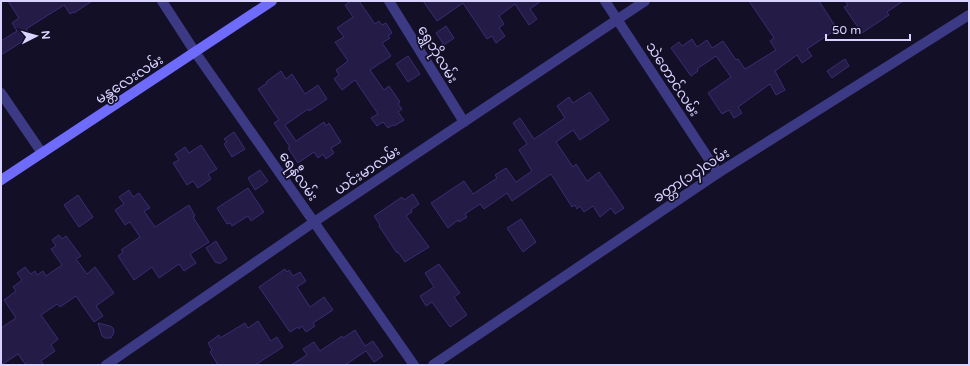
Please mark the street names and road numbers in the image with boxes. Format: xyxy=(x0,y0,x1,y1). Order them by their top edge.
street label: ရွှေဘိုလမ်း xyxy=(411,21,463,88)
street label: သဲတောင်လမ်း xyxy=(642,38,705,120)
street label: မန္တလေးလမ်း xyxy=(91,49,168,110)
street label: ယင်းမာလမ်း xyxy=(330,141,403,199)
street label: ခတ္တာ(၁၄)လမ်း xyxy=(649,143,734,209)
street label: ရေနီလမ်း xyxy=(273,147,323,206)

